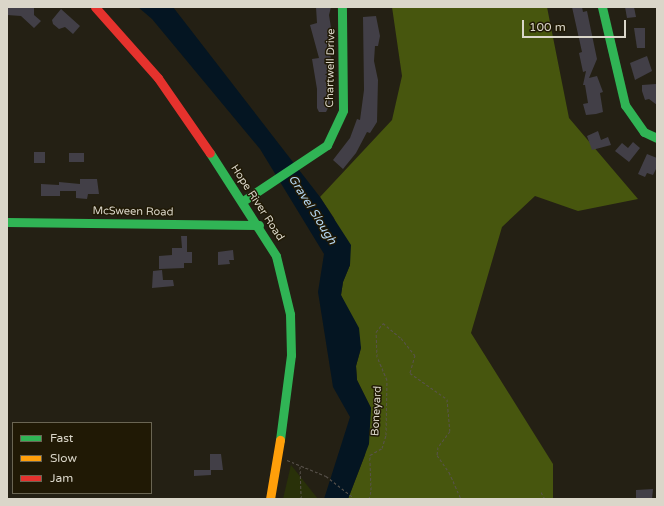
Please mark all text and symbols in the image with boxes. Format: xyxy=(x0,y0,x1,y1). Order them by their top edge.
scale bar xyxy=(524,12,628,38)
text: 100 m xyxy=(529,20,566,34)
street label: Chartwell Drive xyxy=(324,28,338,108)
street label: Hope River Road xyxy=(227,162,287,244)
water label: Gravel Slough xyxy=(285,173,339,247)
street label: McSween Road xyxy=(92,205,174,219)
street label: Boneyard xyxy=(369,386,385,436)
legend xyxy=(12,422,152,494)
text: Fast xyxy=(50,431,73,445)
text: Slow xyxy=(50,451,77,465)
text: Jam xyxy=(50,471,73,485)

